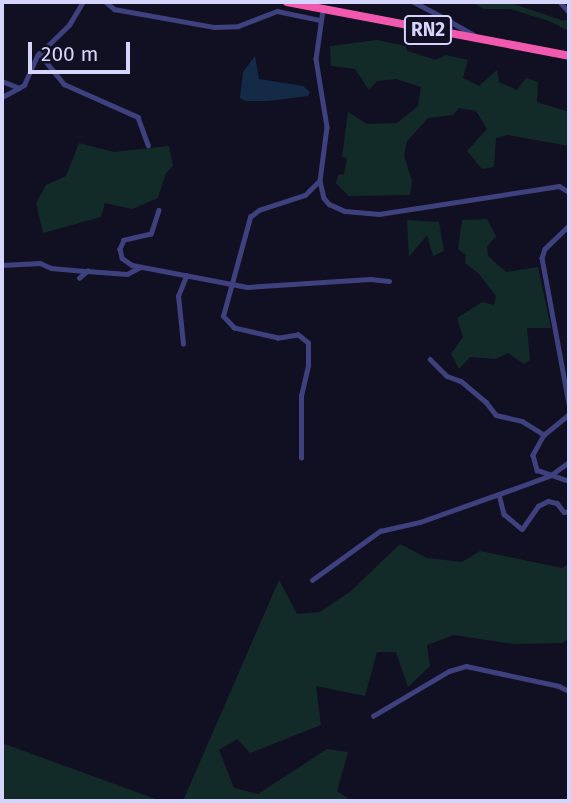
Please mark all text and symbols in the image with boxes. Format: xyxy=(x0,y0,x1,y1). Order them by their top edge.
road number: RN2 xyxy=(404,14,452,46)
scale bar xyxy=(32,28,133,72)
text: 200 m xyxy=(41,41,98,67)

